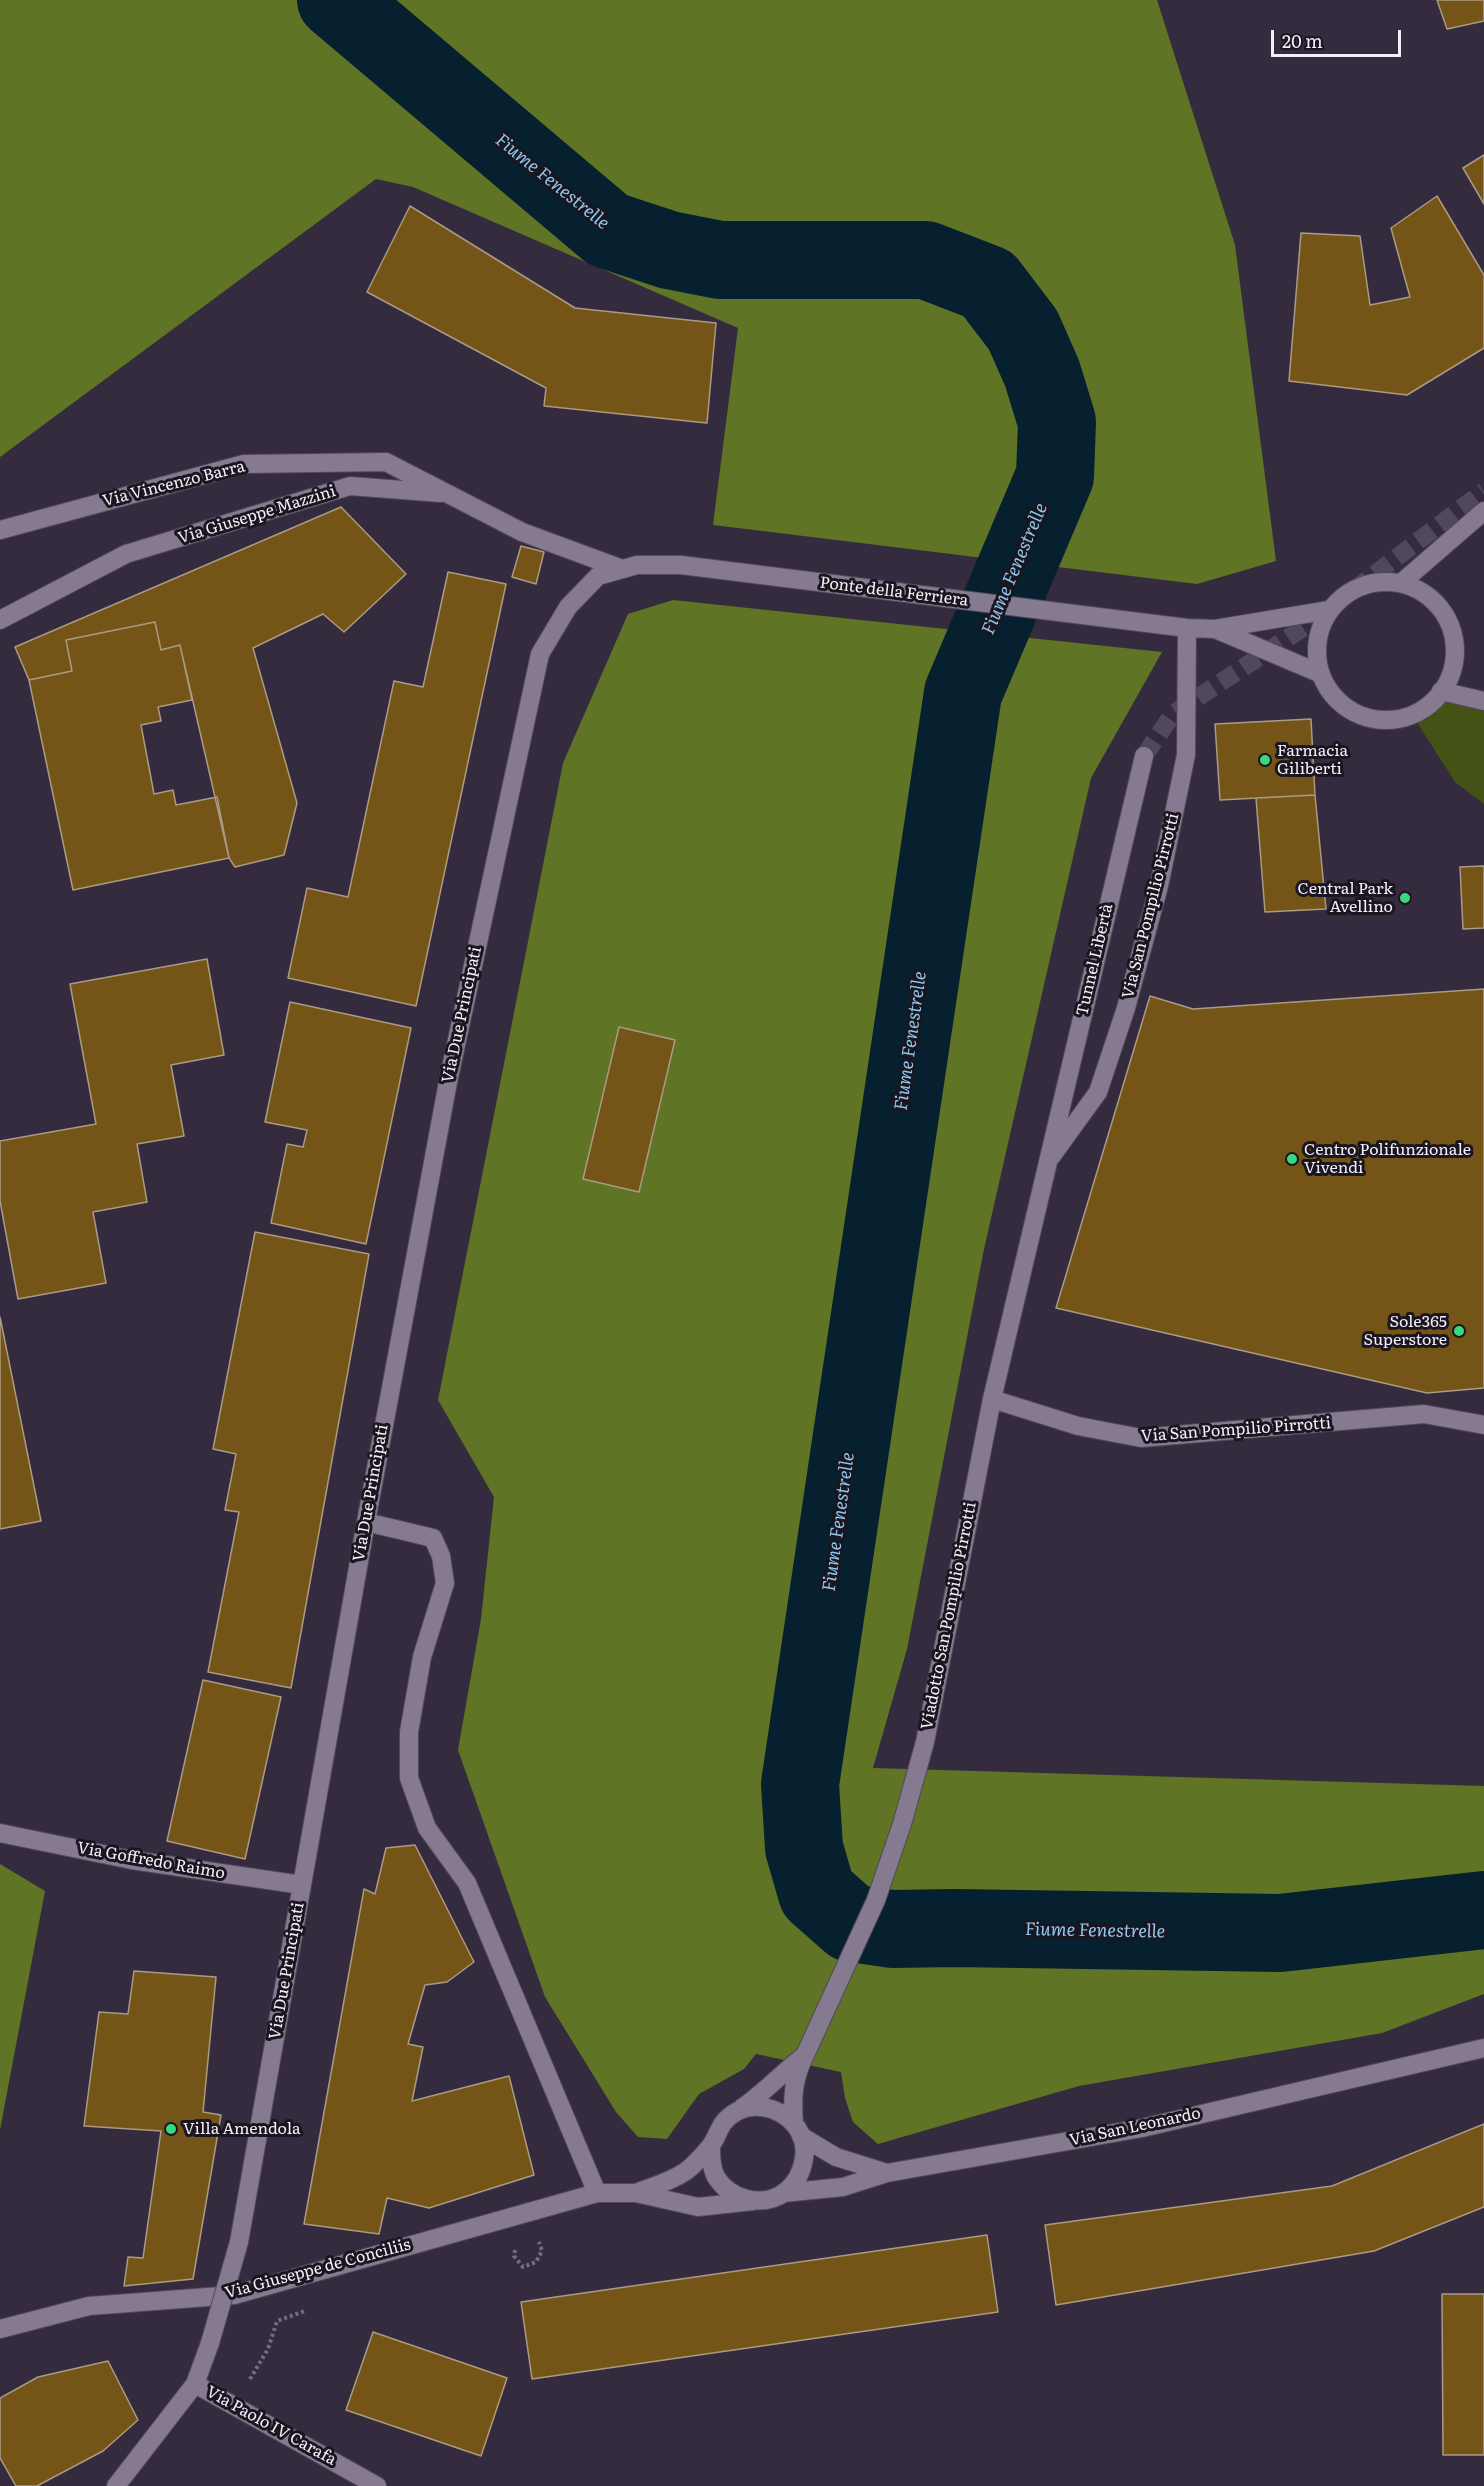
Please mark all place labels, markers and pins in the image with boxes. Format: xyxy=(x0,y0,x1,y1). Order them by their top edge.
place label: Farmacia Giliberti xyxy=(1277,741,1348,779)
marker: Farmacia Giliberti xyxy=(1258,753,1272,767)
place label: Central Park Avellino xyxy=(1298,879,1393,917)
marker: Central Park Avellino xyxy=(1398,891,1412,905)
place label: Centro Polifunzionale Vivendi xyxy=(1304,1140,1471,1178)
marker: Centro Polifunzionale Vivendi xyxy=(1285,1152,1299,1166)
place label: Sole365 Superstore xyxy=(1363,1312,1447,1350)
marker: Sole365 Superstore xyxy=(1452,1324,1466,1338)
place label: Villa Amendola xyxy=(183,2119,301,2139)
marker: Villa Amendola xyxy=(164,2122,178,2136)

